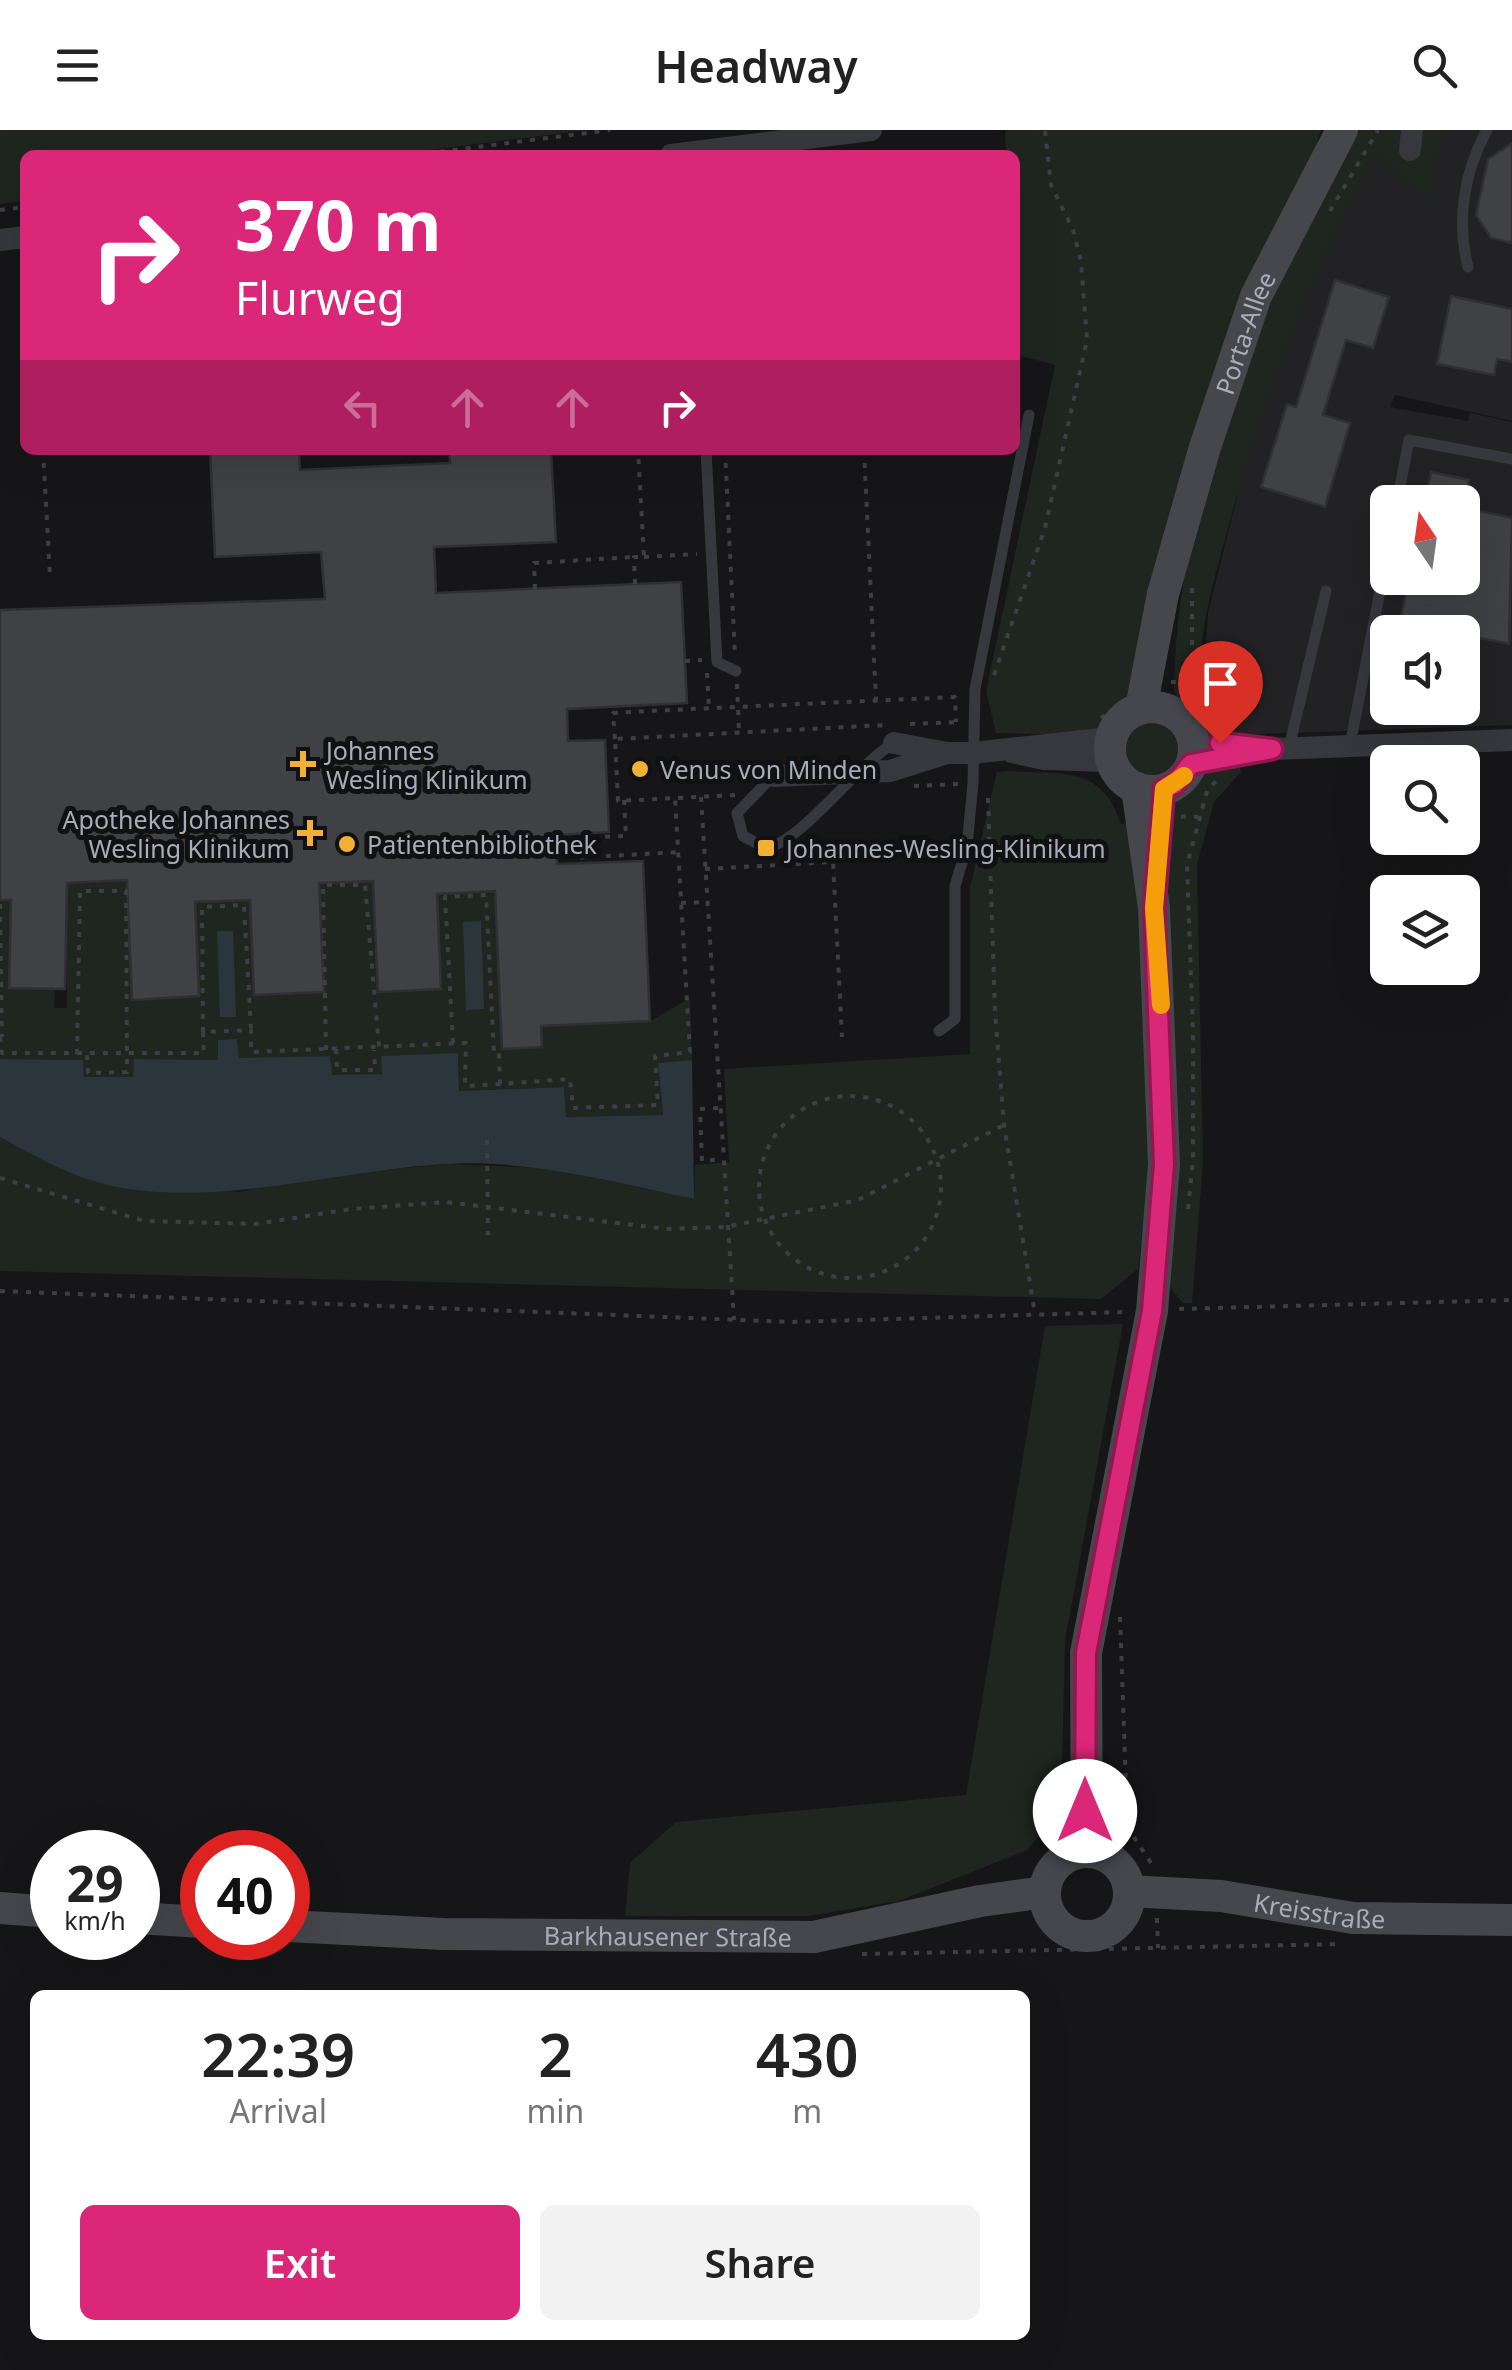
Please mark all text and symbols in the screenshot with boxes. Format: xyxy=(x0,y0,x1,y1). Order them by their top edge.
text: Headway xyxy=(654,35,858,96)
icon: menu xyxy=(50,38,105,93)
icon: search xyxy=(1407,38,1462,93)
text: 370 m xyxy=(235,176,442,272)
icon: right xyxy=(70,190,200,320)
street label: Porta-Allee xyxy=(1207,265,1283,399)
text: Flurweg xyxy=(235,267,405,328)
icon: left xyxy=(335,380,390,435)
icon: ahead xyxy=(440,380,495,435)
icon: ahead xyxy=(545,380,600,435)
icon: right xyxy=(650,380,705,435)
north arrow xyxy=(1370,485,1480,595)
map controls xyxy=(1370,485,1480,985)
button: sound xyxy=(1370,615,1480,725)
pin xyxy=(1178,641,1263,744)
icon: arrive xyxy=(1193,656,1248,711)
place label: Johannes Wesling Klinikum xyxy=(324,733,528,796)
button: search xyxy=(1370,745,1480,855)
marker: Johannes Wesling Klinikum xyxy=(290,751,316,777)
place label: Venus von Minden xyxy=(660,752,877,786)
marker: Venus von Minden xyxy=(629,758,651,780)
place label: Apotheke Johannes Wesling Klinikum xyxy=(63,802,290,865)
marker: Apotheke Johannes Wesling Klinikum xyxy=(299,822,321,844)
place label: Patientenbibliothek xyxy=(367,827,598,861)
place label: Johannes-Wesling-Klinikum xyxy=(784,831,1106,865)
marker: Patientenbibliothek xyxy=(336,833,358,855)
marker: Johannes-Wesling-Klinikum xyxy=(755,837,777,859)
button: layers xyxy=(1370,875,1480,985)
position arrow xyxy=(1033,1759,1137,1863)
speed limit sign: 40 xyxy=(180,1830,310,1960)
text: 29 xyxy=(66,1849,124,1917)
street label: Kreisstraße xyxy=(1251,1885,1386,1935)
text: km/h xyxy=(64,1903,126,1937)
street label: Barkhausener Straße xyxy=(544,1918,792,1954)
text: 22:39 xyxy=(201,2013,355,2095)
text: 2 xyxy=(538,2013,573,2095)
text: 430 xyxy=(756,2013,859,2095)
text: Arrival xyxy=(229,2089,327,2132)
text: min xyxy=(526,2089,584,2132)
text: m xyxy=(792,2089,822,2132)
button: Exit xyxy=(80,2205,520,2320)
button: Share xyxy=(540,2205,980,2320)

